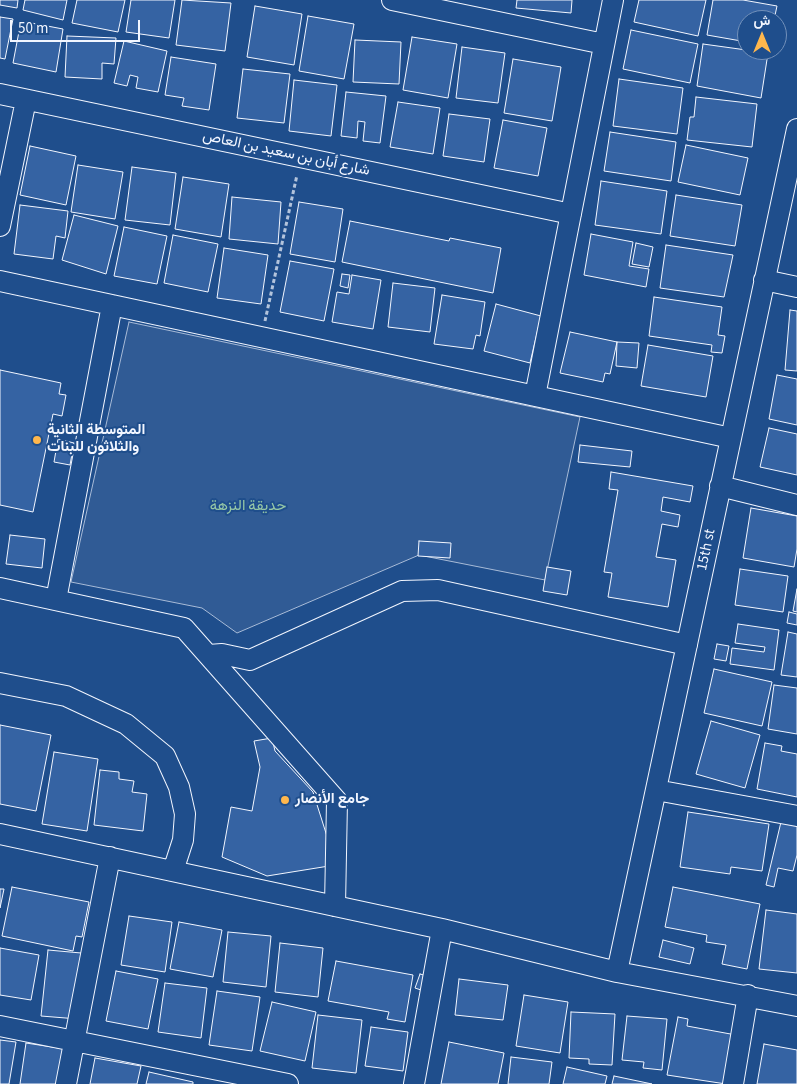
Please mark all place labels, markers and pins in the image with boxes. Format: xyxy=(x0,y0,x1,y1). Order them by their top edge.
place label: المتوسطة الثانية والثلاثون للبنات xyxy=(47,422,145,457)
marker: المتوسطة الثانية والثلاثون للبنات xyxy=(31,434,43,446)
place label: جامع الأنصار xyxy=(295,791,369,809)
marker: جامع الأنصار xyxy=(279,794,291,806)

